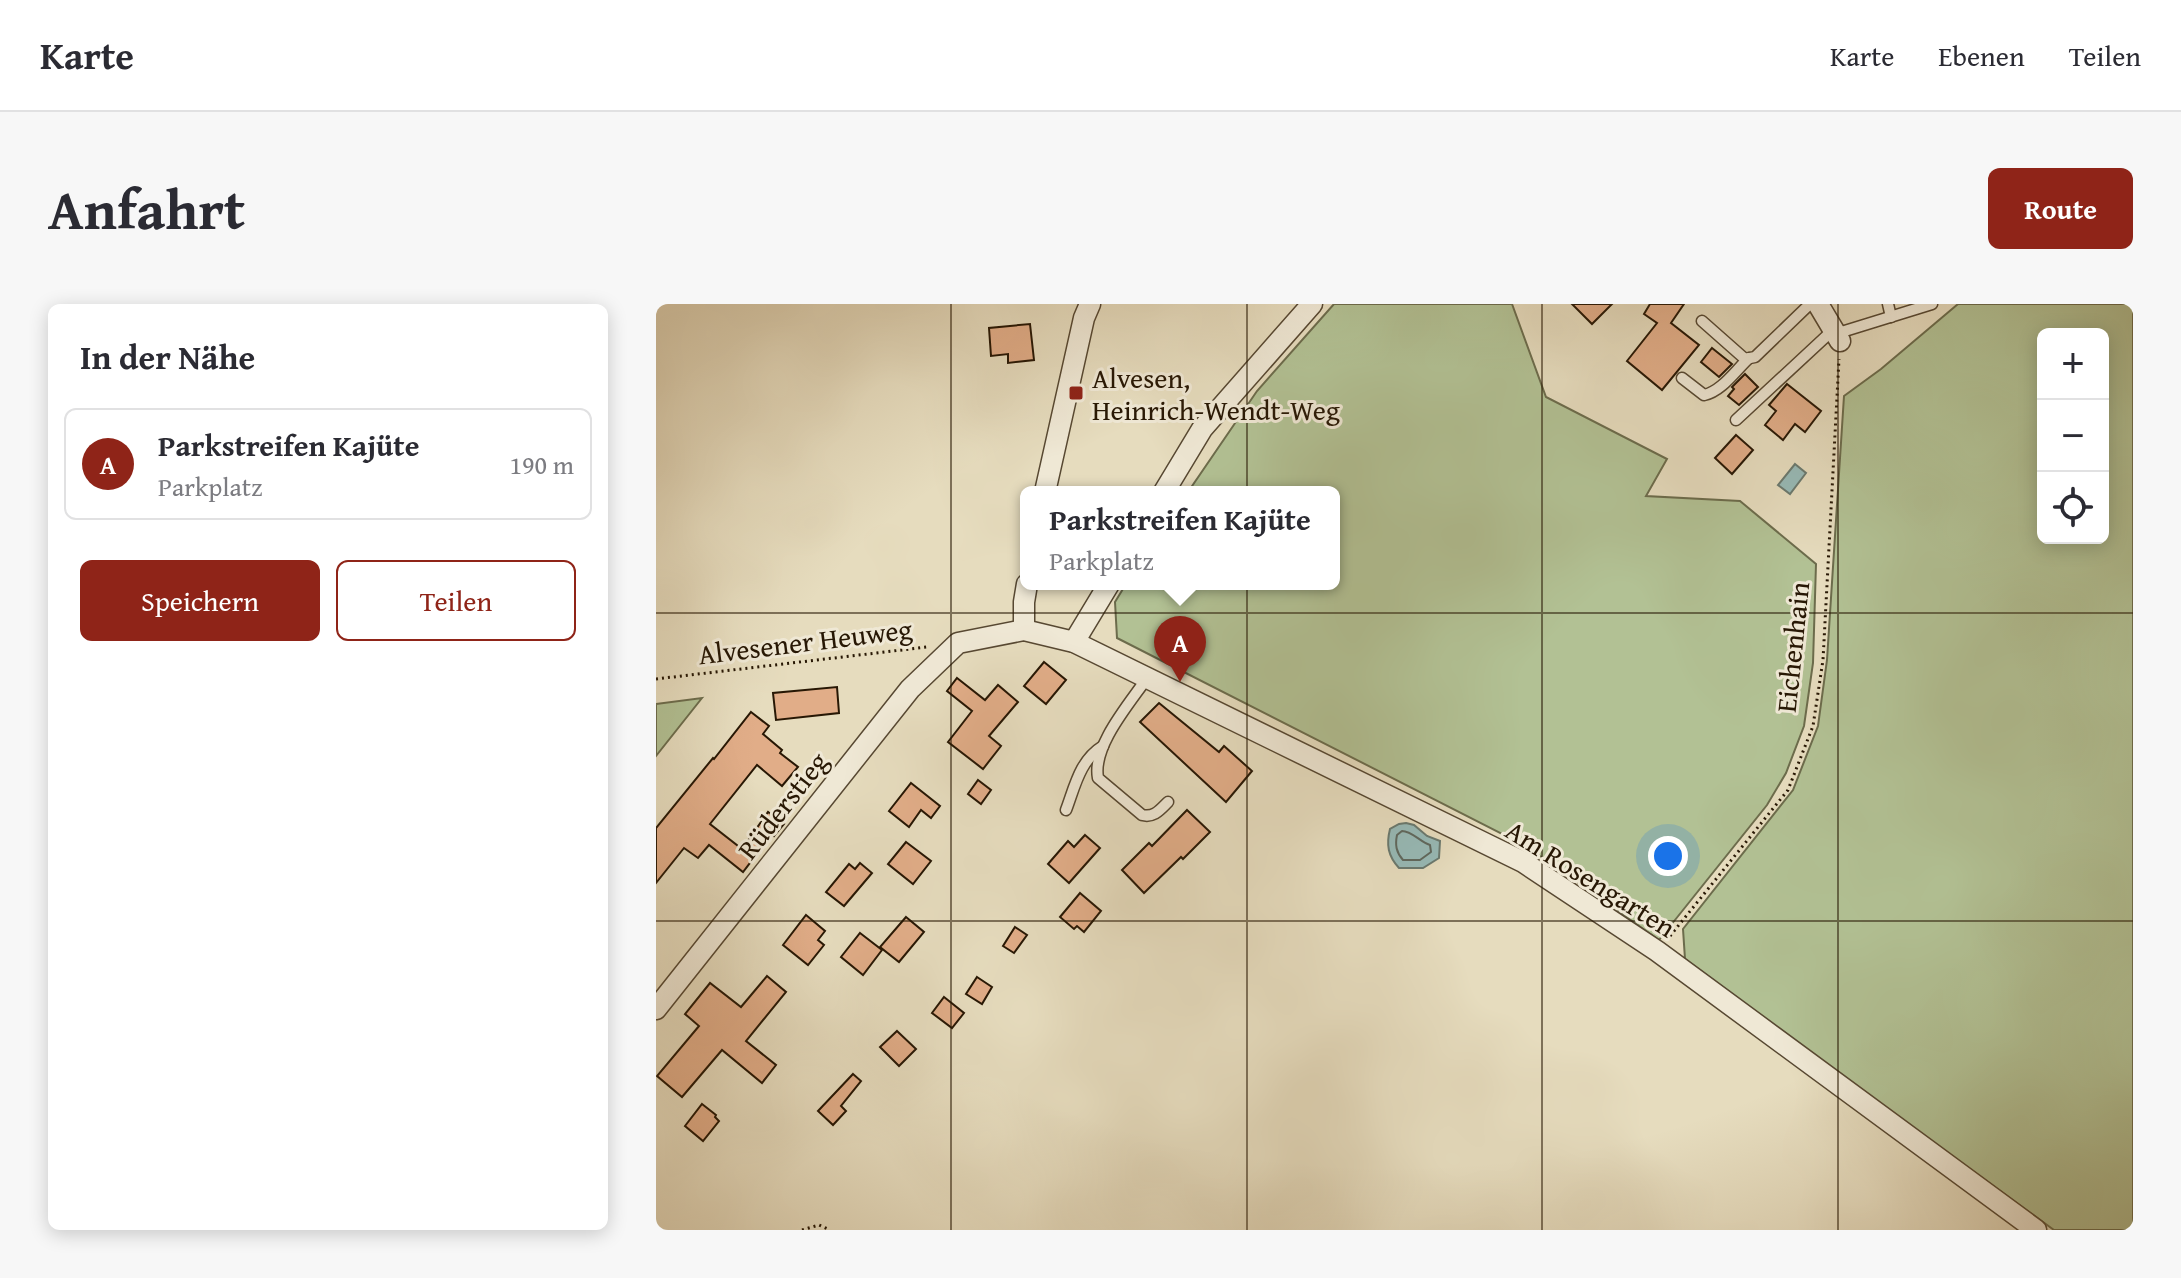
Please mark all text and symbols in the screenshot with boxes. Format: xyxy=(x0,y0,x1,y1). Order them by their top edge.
text: Karte xyxy=(40,27,134,83)
text: Karte xyxy=(1830,35,1894,76)
text: Ebenen xyxy=(1938,35,2025,76)
text: Teilen xyxy=(2069,35,2141,76)
text: Anfahrt xyxy=(48,167,245,250)
button: Route xyxy=(1988,168,2133,249)
map controls xyxy=(2037,328,2109,544)
button: + xyxy=(2037,328,2109,400)
text: In der Nähe xyxy=(80,332,255,381)
place label: Alvesen, Heinrich-Wendt-Weg xyxy=(1092,357,1340,430)
marker: Alvesen, Heinrich-Wendt-Weg xyxy=(1067,384,1085,402)
button: − xyxy=(2037,400,2109,472)
text: Parkstreifen Kajüte xyxy=(158,423,419,467)
text: A xyxy=(100,445,116,484)
text: 190 m xyxy=(509,445,574,484)
text: Parkplatz xyxy=(158,467,262,506)
button: locate xyxy=(2037,472,2109,544)
popup xyxy=(1020,486,1340,590)
text: Parkstreifen Kajüte xyxy=(1049,497,1311,541)
text: Parkplatz xyxy=(1049,541,1154,580)
button: Speichern xyxy=(80,560,320,641)
button: Teilen xyxy=(336,560,576,641)
street label: Eichenhain xyxy=(1765,579,1819,714)
street label: Alvesener Heuweg xyxy=(696,608,914,674)
pin: A xyxy=(1154,616,1206,682)
street label: Rüderstieg xyxy=(727,742,837,868)
street label: Am Rosengarten xyxy=(1498,809,1684,947)
your location xyxy=(1648,836,1688,876)

